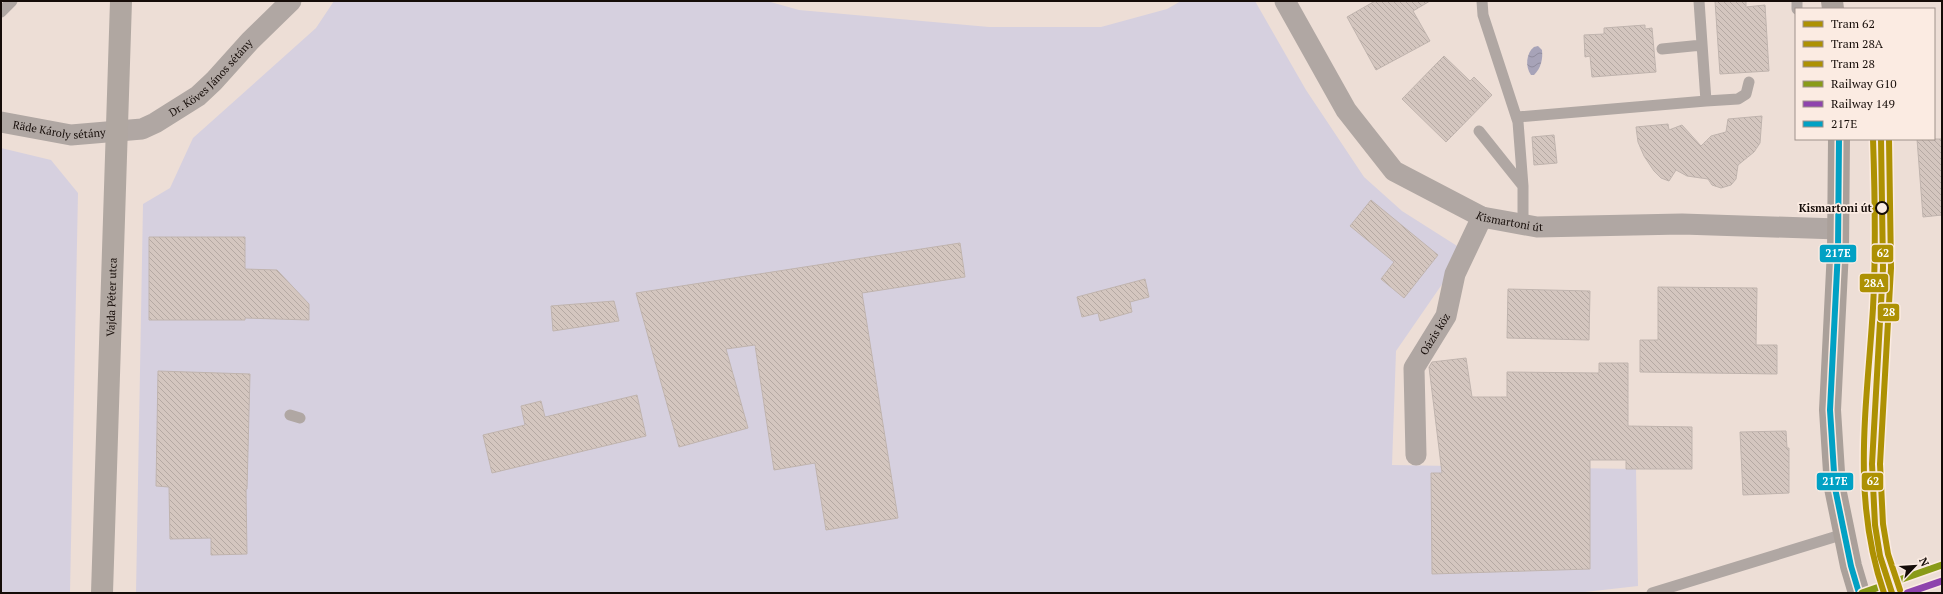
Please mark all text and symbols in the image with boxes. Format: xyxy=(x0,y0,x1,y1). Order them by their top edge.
legend xyxy=(1795,8,1935,140)
text: Tram 62 xyxy=(1831,16,1875,31)
street label: Dr. Köves János sétány xyxy=(166,36,256,120)
text: Tram 28A xyxy=(1831,36,1884,51)
text: Tram 28 xyxy=(1831,56,1875,71)
text: Railway G10 xyxy=(1831,76,1897,91)
text: Railway 149 xyxy=(1831,96,1895,111)
text: 217E xyxy=(1831,116,1857,131)
street label: Räde Károly sétány xyxy=(12,117,106,142)
place label: Kismartoni út xyxy=(1799,201,1873,215)
marker: Kismartoni út xyxy=(1875,201,1889,215)
street label: Kismartoni út xyxy=(1474,208,1543,234)
line badge: 217E xyxy=(1819,244,1857,263)
line badge: 62 xyxy=(1871,244,1894,263)
text: 217E xyxy=(1825,246,1851,260)
text: 62 xyxy=(1877,246,1889,260)
street label: Vajda Péter utca xyxy=(103,257,120,337)
line badge: 28A xyxy=(1859,273,1889,293)
text: 28A xyxy=(1864,276,1885,290)
line badge: 28 xyxy=(1877,303,1900,322)
text: 28 xyxy=(1883,305,1895,319)
street label: Oázis köz xyxy=(1417,310,1453,358)
line badge: 217E xyxy=(1816,472,1854,491)
line badge: 62 xyxy=(1861,472,1884,491)
text: 217E xyxy=(1822,474,1848,488)
text: 62 xyxy=(1867,474,1879,488)
north arrow xyxy=(1895,546,1935,586)
text: N xyxy=(1916,555,1932,569)

